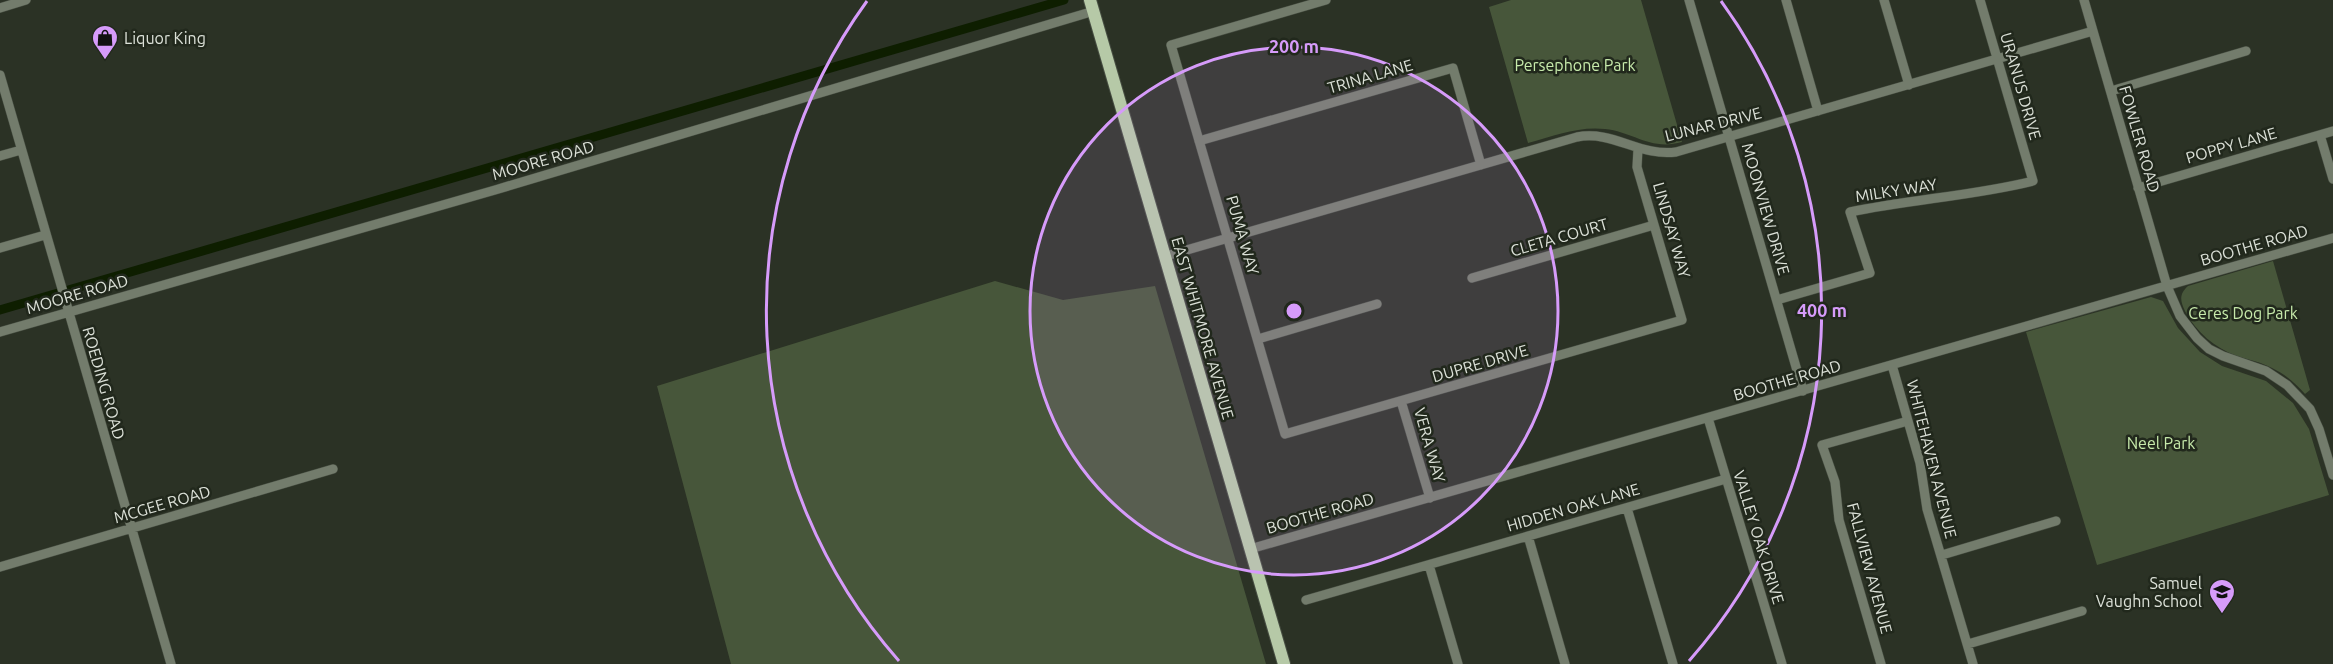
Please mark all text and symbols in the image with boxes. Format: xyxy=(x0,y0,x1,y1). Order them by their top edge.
shop icon: Liquor King xyxy=(90,23,120,61)
place label: Liquor King xyxy=(124,29,206,47)
street label: URANUS DRIVE xyxy=(1997,30,2045,142)
text: 200 m xyxy=(1269,36,1319,56)
street label: TRINA LANE xyxy=(1325,55,1415,97)
park label: Persephone Park xyxy=(1514,56,1636,74)
street label: FOWLER ROAD xyxy=(2116,84,2164,194)
street label: LUNAR DRIVE xyxy=(1663,103,1763,145)
street label: POPPY LANE xyxy=(2184,123,2278,167)
street label: MOORE ROAD xyxy=(490,137,596,183)
street label: MOONVIEW DRIVE xyxy=(1739,141,1793,277)
street label: MILKY WAY xyxy=(1854,175,1939,205)
street label: LINDSAY WAY xyxy=(1650,180,1694,281)
street label: PUMA WAY xyxy=(1223,193,1263,277)
street label: CLETA COURT xyxy=(1508,214,1610,260)
street label: BOOTHE ROAD xyxy=(2198,221,2310,269)
street label: EAST WHITMORE AVENUE xyxy=(1168,235,1238,421)
street label: MOORE ROAD xyxy=(24,271,130,317)
text: 400 m xyxy=(1797,300,1847,320)
centre of rings xyxy=(1284,301,1304,321)
park label: Ceres Dog Park xyxy=(2188,304,2298,322)
street label: ROEDING ROAD xyxy=(79,325,129,441)
street label: DUPRE DRIVE xyxy=(1430,341,1530,385)
street label: BOOTHE ROAD xyxy=(1731,356,1843,404)
street label: WHITEHAVEN AVENUE xyxy=(1904,378,1960,540)
street label: VERA WAY xyxy=(1411,406,1449,485)
park label: Neel Park xyxy=(2127,434,2195,452)
street label: VALLEY OAK DRIVE xyxy=(1730,468,1788,606)
street label: HIDDEN OAK LANE xyxy=(1504,479,1642,535)
street label: MCGEE ROAD xyxy=(112,482,212,526)
street label: BOOTHE ROAD xyxy=(1264,489,1376,537)
street label: FALLVIEW AVENUE xyxy=(1844,501,1896,635)
place label: Samuel Vaughn School xyxy=(2096,574,2202,610)
school or university icon: Samuel Vaughn School xyxy=(2207,577,2237,615)

